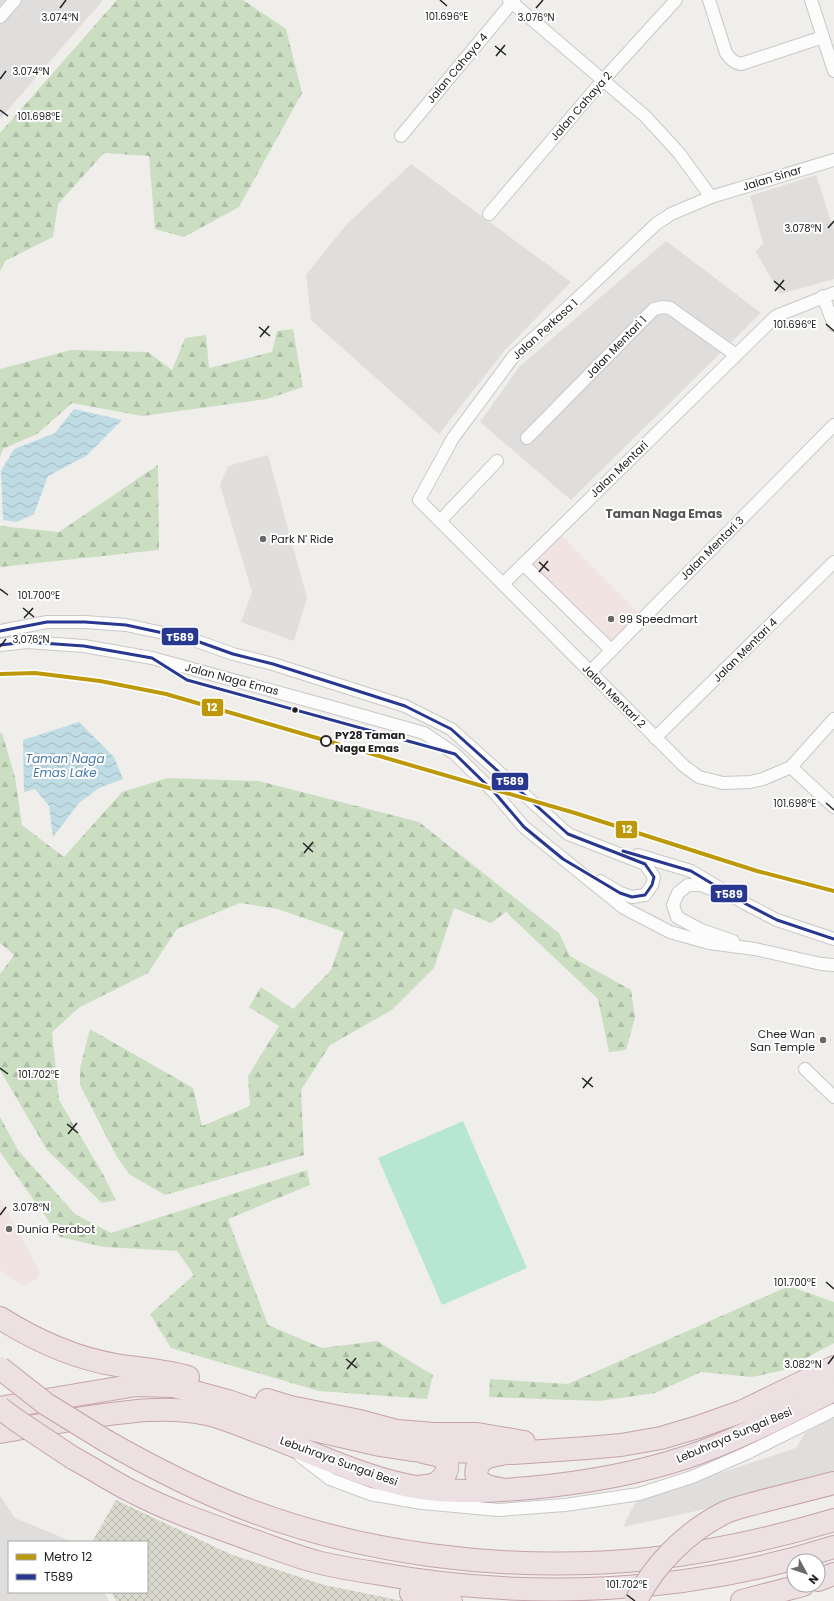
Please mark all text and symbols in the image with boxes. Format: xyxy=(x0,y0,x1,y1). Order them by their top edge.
text: 101.696°E xyxy=(425,9,469,24)
text: 3.074°N xyxy=(41,10,79,25)
text: 3.076°N xyxy=(517,10,555,25)
street label: Jalan Cahaya 4 xyxy=(423,29,491,107)
text: 3.074°N xyxy=(12,64,50,79)
street label: Jalan Cahaya 2 xyxy=(547,68,615,144)
text: 101.698°E xyxy=(18,109,60,124)
street label: Jalan Sinar xyxy=(740,161,804,195)
text: 3.078°N xyxy=(784,221,822,236)
street label: Jalan Perkasa 1 xyxy=(509,295,581,363)
street label: Jalan Mentari 1 xyxy=(582,312,650,382)
text: 101.696°E xyxy=(773,317,817,332)
street label: Jalan Mentari xyxy=(586,437,652,501)
district label: Taman Naga Emas xyxy=(606,505,723,522)
street label: Jalan Mentari 3 xyxy=(677,513,747,583)
place label: Park N' Ride xyxy=(271,531,334,547)
marker: Park N' Ride xyxy=(258,534,268,544)
text: 101.700°E xyxy=(18,588,60,603)
place label: 99 Speedmart xyxy=(619,611,698,627)
marker: 99 Speedmart xyxy=(606,614,616,624)
street label: Jalan Mentari 4 xyxy=(709,614,781,686)
line badge: T589 xyxy=(161,627,199,646)
text: T589 xyxy=(166,629,194,645)
text: 3.076°N xyxy=(12,632,50,647)
street label: Jalan Naga Emas xyxy=(183,659,281,699)
street label: Jalan Mentari 2 xyxy=(579,661,649,731)
line badge: 12 xyxy=(201,698,224,717)
text: 12 xyxy=(207,699,217,715)
unlabelled marker xyxy=(290,705,300,715)
place label: PY28 Taman Naga Emas xyxy=(335,727,406,756)
marker: PY28 Taman Naga Emas xyxy=(320,735,332,747)
water label: Taman Naga Emas Lake xyxy=(25,750,105,781)
line badge: T589 xyxy=(491,772,529,791)
text: T589 xyxy=(496,773,524,789)
text: 101.698°E xyxy=(774,796,816,811)
line badge: 12 xyxy=(615,820,638,839)
text: 12 xyxy=(622,821,632,837)
line badge: T589 xyxy=(710,884,748,903)
text: T589 xyxy=(715,886,743,902)
place label: Chee Wan San Temple xyxy=(750,1026,815,1055)
marker: Chee Wan San Temple xyxy=(818,1035,828,1045)
text: 101.702°E xyxy=(18,1067,60,1082)
text: 3.078°N xyxy=(12,1200,50,1215)
place label: Dunia Perabot xyxy=(17,1221,95,1237)
marker: Dunia Perabot xyxy=(4,1224,14,1234)
text: 101.700°E xyxy=(774,1275,816,1290)
text: 3.082°N xyxy=(784,1357,822,1372)
street label: Lebuhraya Sungai Besi xyxy=(674,1403,795,1467)
street label: Lebuhraya Sungai Besi xyxy=(278,1432,400,1490)
legend xyxy=(8,1541,148,1593)
text: Metro 12 xyxy=(44,1548,92,1565)
north arrow xyxy=(786,1553,826,1593)
text: T589 xyxy=(44,1568,73,1585)
text: N xyxy=(805,1571,822,1588)
text: 101.702°E xyxy=(606,1577,648,1592)

